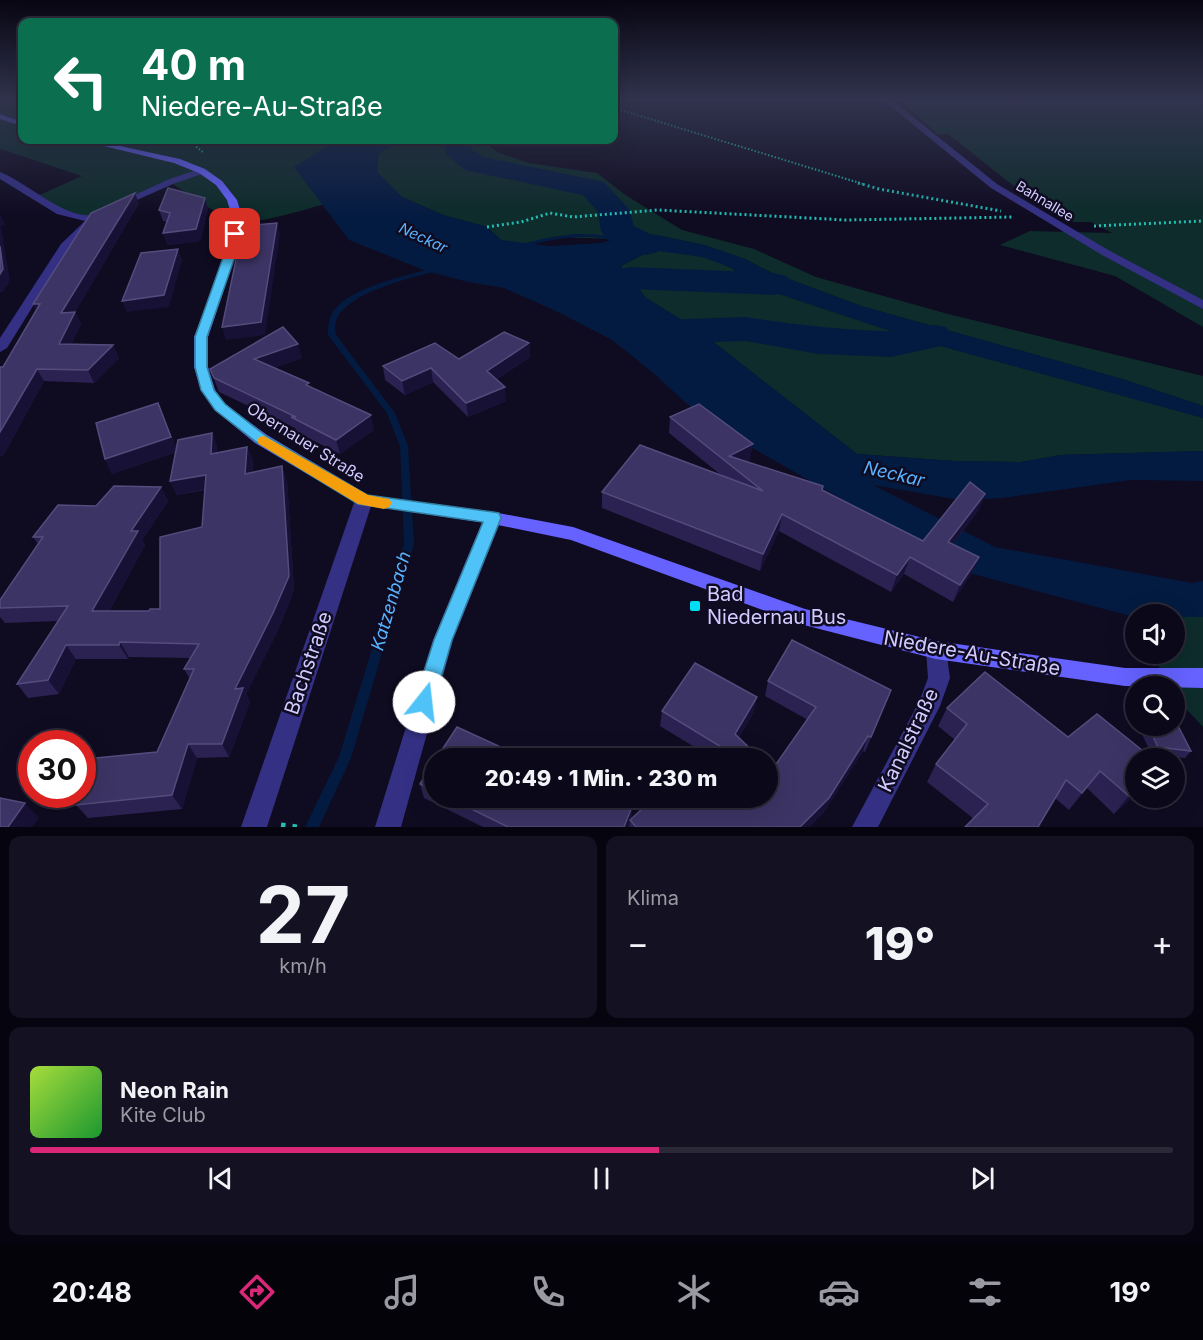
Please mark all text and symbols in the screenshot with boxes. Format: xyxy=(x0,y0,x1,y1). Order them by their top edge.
text: 40 m xyxy=(141,39,246,90)
icon: left xyxy=(42,42,120,120)
text: Niedere-Au-Straße xyxy=(141,90,383,123)
street label: Bahnallee xyxy=(1013,177,1077,224)
pin xyxy=(209,208,260,259)
icon: arrive xyxy=(218,217,251,250)
water label: Neckar xyxy=(396,218,451,257)
street label: Obernauer Straße xyxy=(243,398,369,486)
water label: Neckar xyxy=(862,456,928,491)
water label: Katzenbach xyxy=(366,549,415,653)
place label: Bad Niedernau Bus xyxy=(707,582,846,629)
marker: Bad Niedernau Bus xyxy=(688,599,702,613)
map controls xyxy=(1125,604,1185,808)
button: sound xyxy=(1125,604,1185,664)
street label: Bachstraße xyxy=(279,608,337,718)
street label: Niedere-Au-Straße xyxy=(882,626,1062,680)
position arrow xyxy=(392,670,456,734)
button: search xyxy=(1125,676,1185,736)
street label: Kanalstraße xyxy=(873,684,943,796)
speed limit sign: 30 xyxy=(18,730,96,808)
button: layers xyxy=(1125,748,1185,808)
text: 20:49 · 1 Min. · 230 m xyxy=(485,765,717,791)
text: 27 xyxy=(256,867,350,962)
text: Klima xyxy=(627,886,679,910)
text: 19° xyxy=(865,916,935,971)
text: − xyxy=(627,923,649,963)
text: + xyxy=(1151,923,1173,963)
text: km/h xyxy=(279,954,327,978)
text: Neon Rain xyxy=(120,1077,229,1103)
text: Kite Club xyxy=(120,1103,206,1127)
icon: previous xyxy=(204,1162,237,1195)
icon: pause xyxy=(585,1162,618,1195)
icon: next xyxy=(966,1162,999,1195)
icon: directions xyxy=(236,1271,278,1313)
icon: music xyxy=(381,1271,423,1313)
icon: phone xyxy=(527,1271,569,1313)
icon: climate xyxy=(673,1271,715,1313)
icon: car xyxy=(818,1271,860,1313)
icon: filters xyxy=(964,1271,1006,1313)
text: 20:48 xyxy=(52,1276,132,1309)
text: 19° xyxy=(1110,1276,1151,1309)

